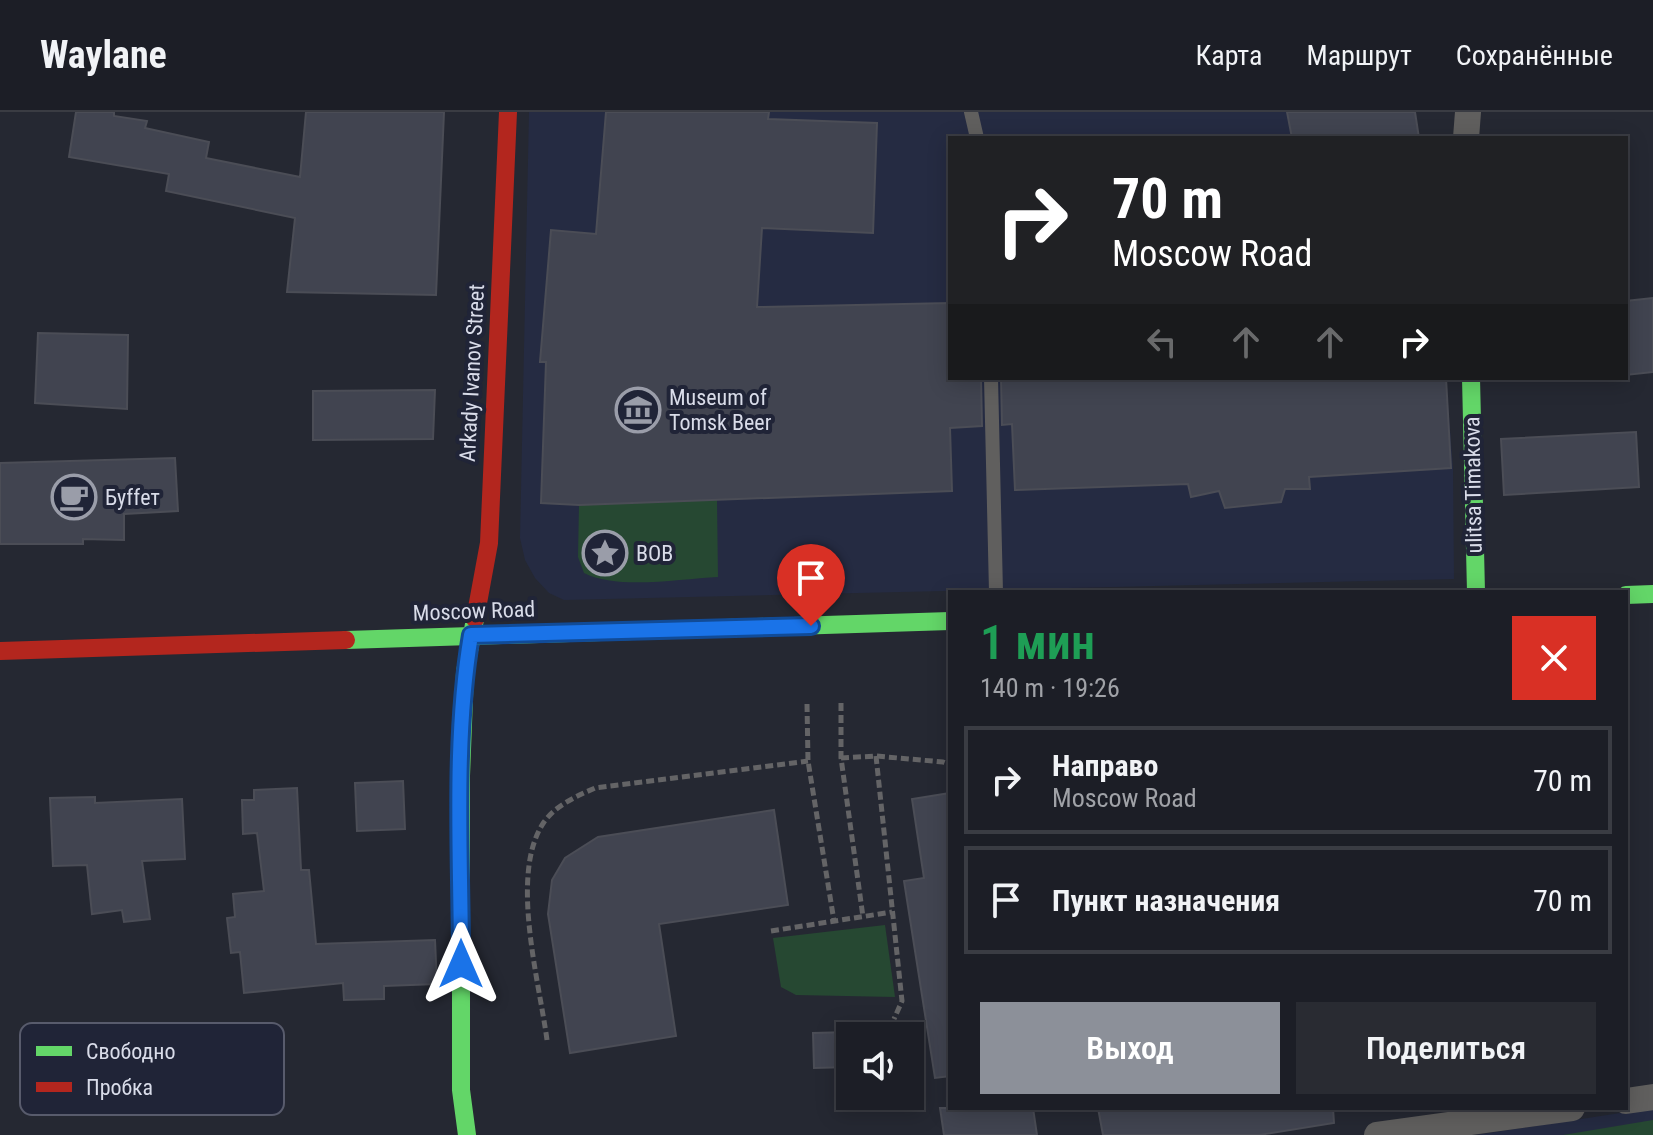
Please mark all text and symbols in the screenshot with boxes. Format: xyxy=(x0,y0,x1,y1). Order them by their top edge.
text: Waylane xyxy=(40,33,167,77)
text: Карта xyxy=(1196,39,1262,72)
text: Маршрут xyxy=(1306,39,1412,72)
text: Сохранённые xyxy=(1456,39,1613,72)
text: 70 m xyxy=(1112,166,1223,232)
icon: right xyxy=(980,168,1084,272)
text: Moscow Road xyxy=(1112,233,1312,275)
street label: Arkady Ivanov Street xyxy=(455,284,489,462)
icon: left xyxy=(1140,320,1184,364)
icon: ahead xyxy=(1224,320,1268,364)
icon: ahead xyxy=(1308,320,1352,364)
icon: right xyxy=(1392,320,1436,364)
place label: Museum of Tomsk Beer xyxy=(669,385,772,435)
museum icon: Museum of Tomsk Beer xyxy=(614,386,662,434)
street label: ulitsa Timakova xyxy=(1459,416,1487,554)
cafe icon: Буffет xyxy=(50,473,98,521)
place label: Буffет xyxy=(105,485,160,510)
place icon: ВОВ xyxy=(581,529,629,577)
place label: ВОВ xyxy=(636,541,673,566)
pin xyxy=(777,544,845,626)
icon: arrive xyxy=(789,556,833,600)
street label: Moscow Road xyxy=(412,596,536,626)
text: 1 мин xyxy=(980,614,1095,671)
button: close xyxy=(1512,616,1596,700)
text: 140 m · 19:26 xyxy=(980,673,1120,703)
text: Направо xyxy=(1052,748,1158,783)
icon: right xyxy=(984,758,1028,802)
text: 70 m xyxy=(1533,763,1592,798)
text: Moscow Road xyxy=(1052,783,1197,813)
icon: arrive xyxy=(984,878,1028,922)
text: Пункт назначения xyxy=(1052,883,1280,918)
text: 70 m xyxy=(1533,883,1592,918)
position arrow xyxy=(419,922,503,1006)
button: Выход xyxy=(980,1002,1280,1094)
button: Поделиться xyxy=(1296,1002,1596,1094)
map controls xyxy=(836,1022,924,1110)
button: sound xyxy=(836,1022,924,1110)
legend xyxy=(20,1023,284,1115)
text: Свободно xyxy=(86,1039,176,1064)
text: Пробка xyxy=(86,1075,153,1100)

